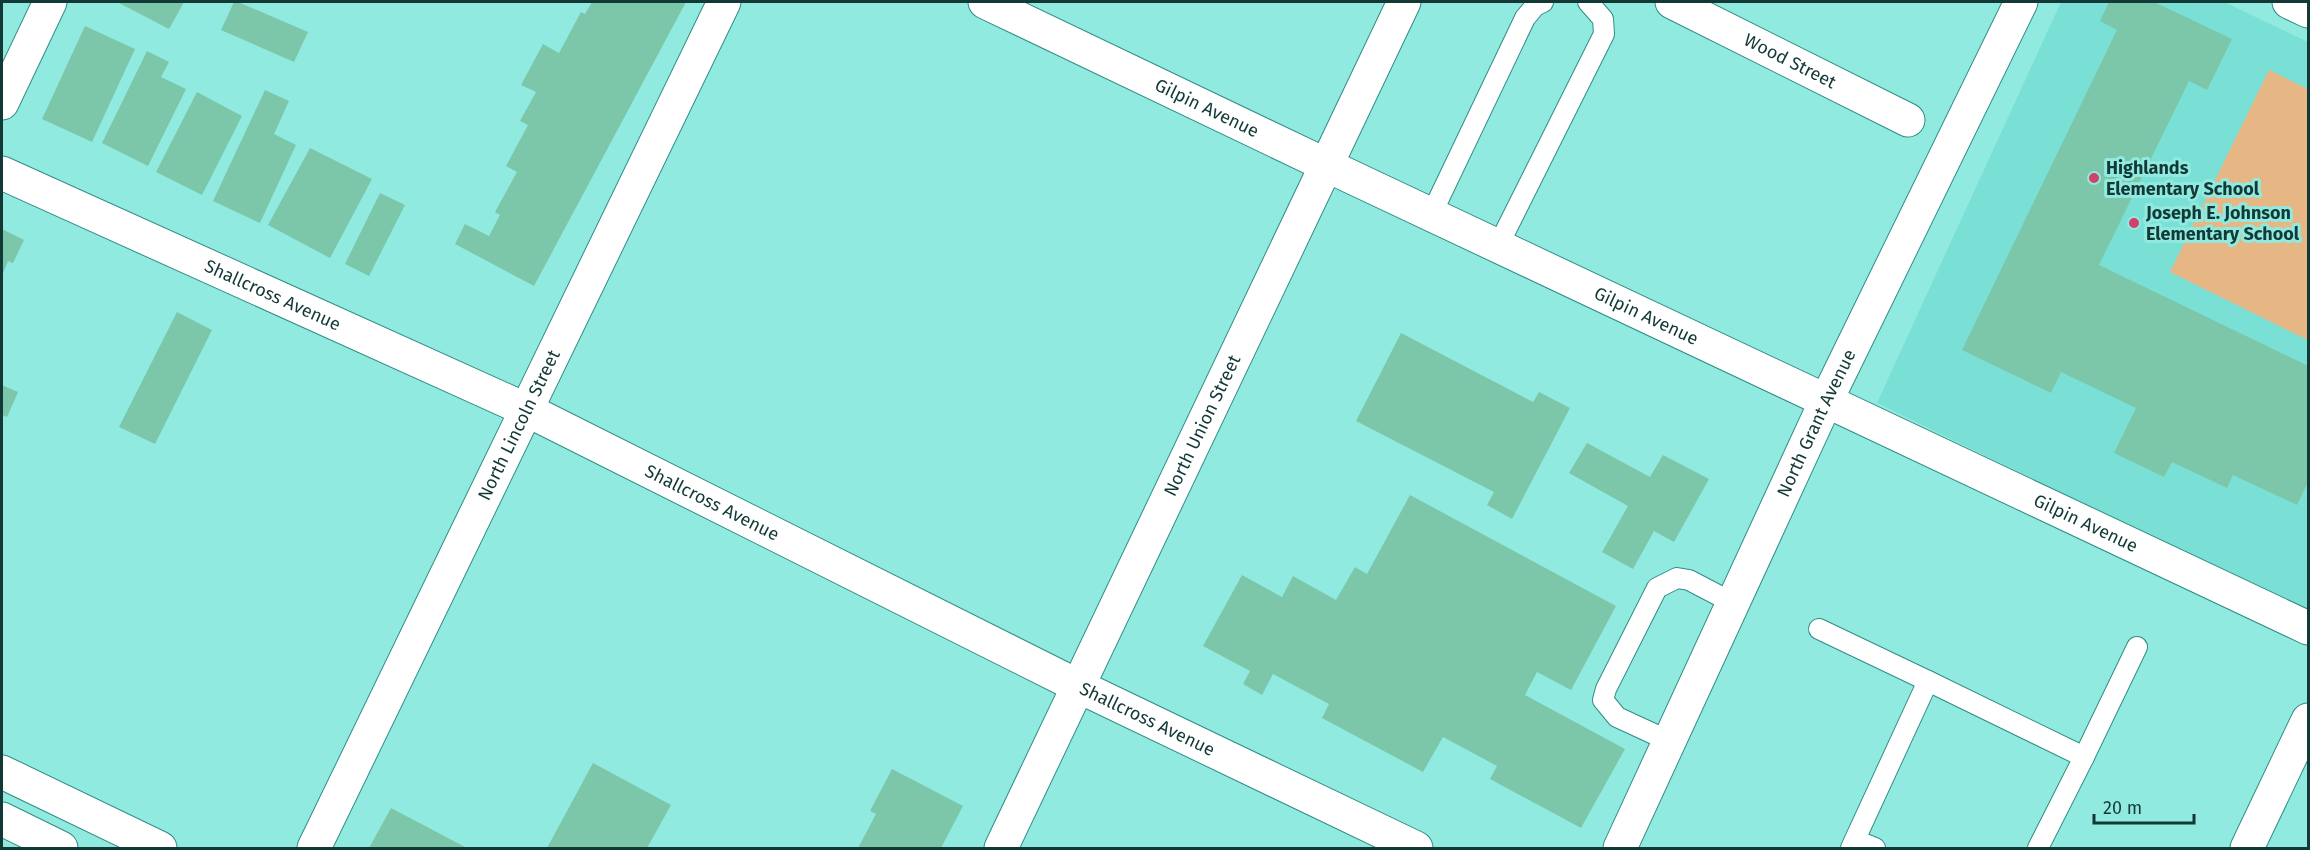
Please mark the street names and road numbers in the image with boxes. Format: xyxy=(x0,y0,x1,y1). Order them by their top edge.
street label: Wood Street xyxy=(1740,29,1840,93)
street label: Gilpin Avenue xyxy=(1151,74,1263,142)
street label: Shallcross Avenue xyxy=(201,255,344,336)
street label: Gilpin Avenue xyxy=(1591,282,1702,350)
street label: North Lincoln Street xyxy=(473,346,565,504)
street label: North Grant Avenue xyxy=(1772,346,1861,501)
street label: North Union Street xyxy=(1159,351,1246,500)
street label: Shallcross Avenue xyxy=(641,460,783,546)
street label: Gilpin Avenue xyxy=(2030,489,2141,557)
street label: Shallcross Avenue xyxy=(1076,677,1218,761)

